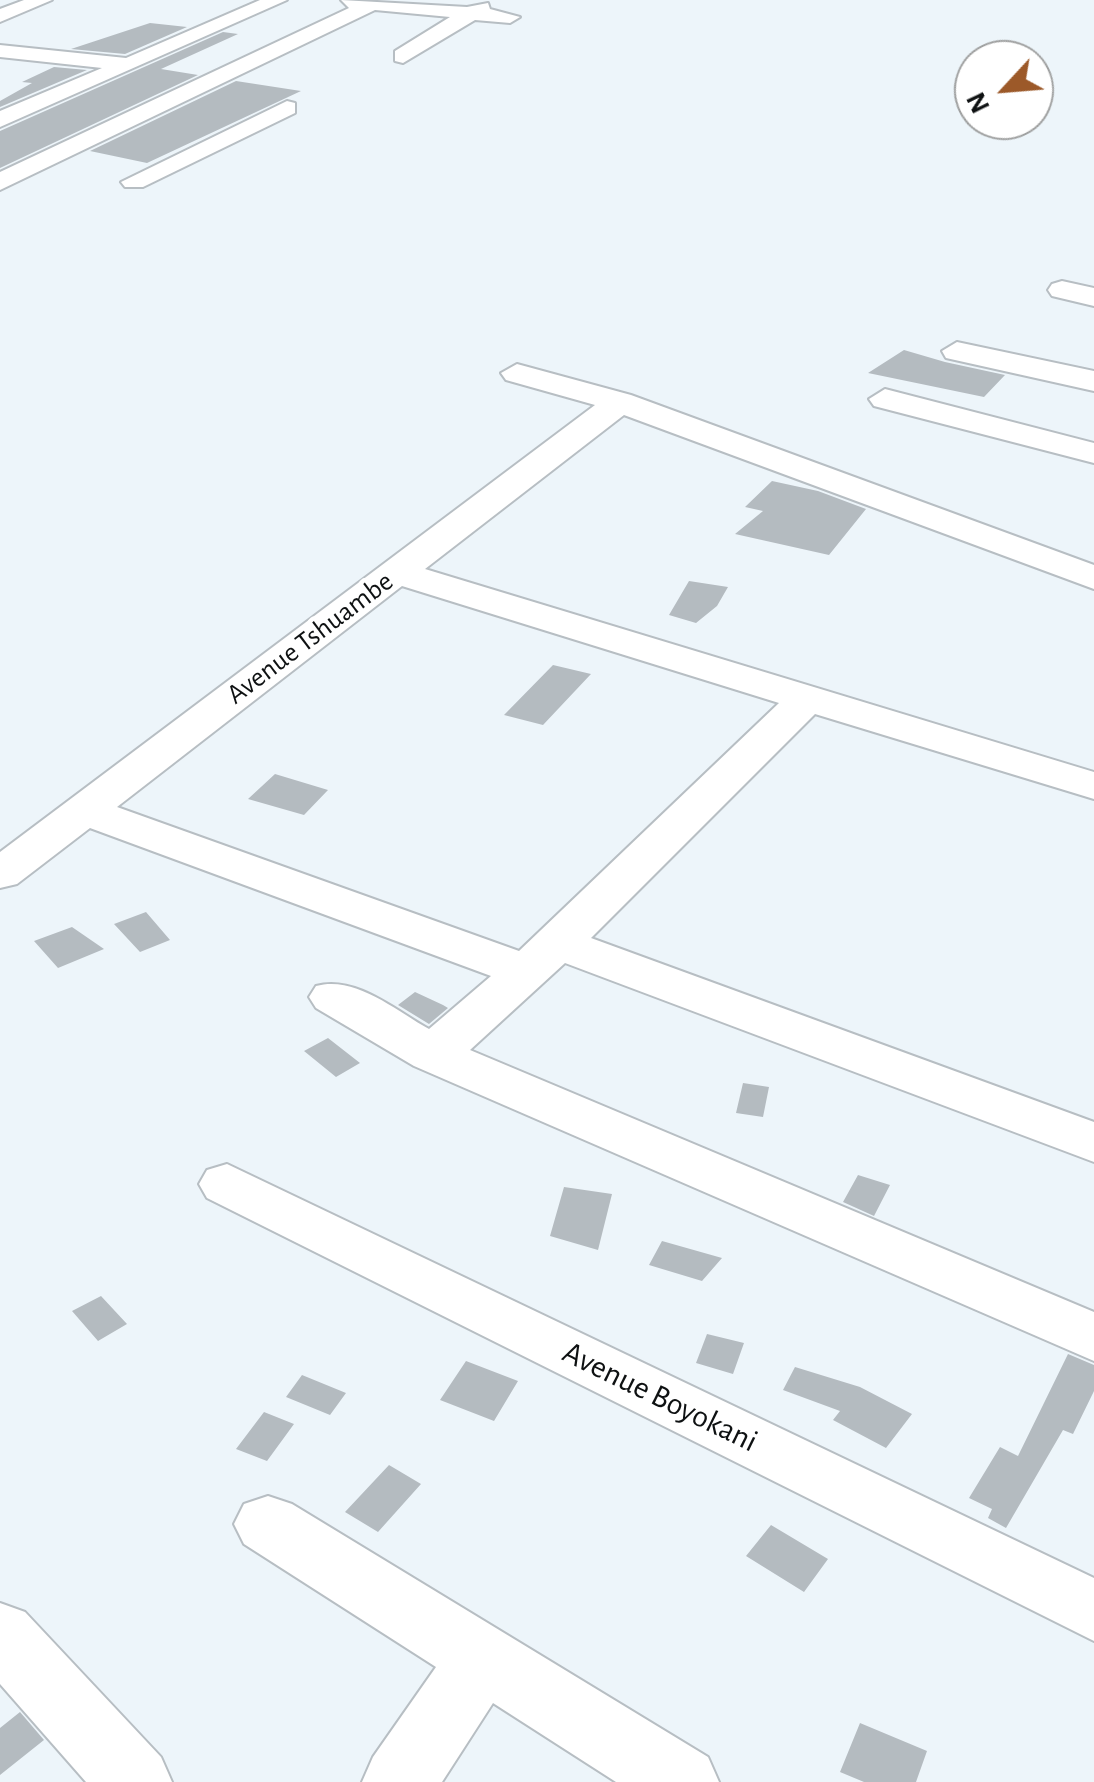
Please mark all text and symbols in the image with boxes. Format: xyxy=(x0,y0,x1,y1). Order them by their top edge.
north arrow xyxy=(954,40,1054,140)
text: N xyxy=(962,87,996,117)
street label: Avenue Tshuambe xyxy=(220,565,400,711)
street label: Avenue Boyokani xyxy=(556,1333,764,1461)

